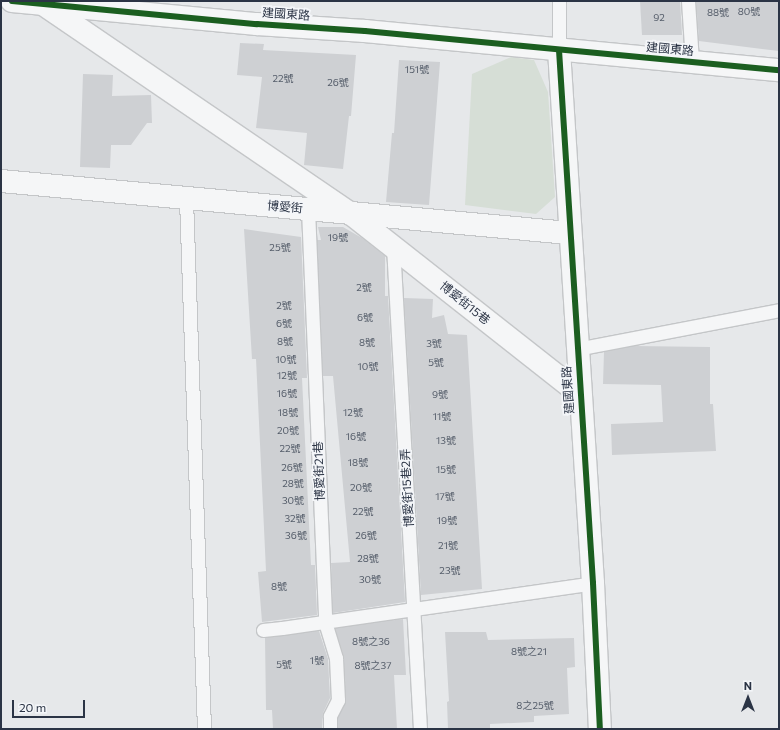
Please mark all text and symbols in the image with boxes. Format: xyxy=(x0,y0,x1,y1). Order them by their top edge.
street label: 建國東路 xyxy=(262,5,310,23)
house number: 80號 xyxy=(738,6,760,18)
house number: 88號 xyxy=(707,7,729,19)
house number: 92 xyxy=(653,12,665,24)
street label: 建國東路 xyxy=(645,40,695,58)
house number: 151號 xyxy=(405,64,429,76)
house number: 22號 xyxy=(272,73,294,85)
house number: 26號 xyxy=(327,77,349,89)
street label: 博愛街 xyxy=(266,198,304,216)
house number: 19號 xyxy=(328,232,348,244)
house number: 25號 xyxy=(269,242,291,254)
street label: 博愛街15巷 xyxy=(437,279,493,327)
house number: 2號 xyxy=(356,282,372,294)
house number: 2號 xyxy=(276,300,292,312)
house number: 6號 xyxy=(357,312,373,324)
house number: 6號 xyxy=(276,318,292,330)
house number: 8號 xyxy=(277,336,293,348)
house number: 8號 xyxy=(359,337,375,349)
house number: 3號 xyxy=(426,338,442,350)
house number: 10號 xyxy=(276,354,296,366)
house number: 5號 xyxy=(428,357,444,369)
house number: 10號 xyxy=(358,361,378,373)
street label: 建國東路 xyxy=(559,366,577,414)
house number: 12號 xyxy=(277,370,297,382)
house number: 16號 xyxy=(277,388,297,400)
house number: 9號 xyxy=(432,389,448,401)
house number: 18號 xyxy=(278,407,298,419)
house number: 12號 xyxy=(343,407,363,419)
house number: 11號 xyxy=(433,411,451,423)
house number: 20號 xyxy=(277,425,299,437)
house number: 16號 xyxy=(346,431,366,443)
house number: 13號 xyxy=(436,435,456,447)
street label: 博愛街21巷 xyxy=(311,441,327,501)
house number: 22號 xyxy=(279,443,301,455)
street label: 博愛街15巷2弄 xyxy=(398,448,416,528)
house number: 18號 xyxy=(348,457,368,469)
house number: 26號 xyxy=(281,462,303,474)
house number: 15號 xyxy=(436,464,456,476)
house number: 28號 xyxy=(282,478,304,490)
house number: 20號 xyxy=(350,482,372,494)
house number: 17號 xyxy=(435,491,455,503)
house number: 30號 xyxy=(282,495,304,507)
house number: 22號 xyxy=(352,506,374,518)
house number: 32號 xyxy=(284,513,306,525)
house number: 19號 xyxy=(437,515,457,527)
house number: 36號 xyxy=(285,530,307,542)
house number: 26號 xyxy=(355,530,377,542)
house number: 21號 xyxy=(438,540,458,552)
house number: 28號 xyxy=(357,553,379,565)
house number: 23號 xyxy=(439,565,461,577)
house number: 30號 xyxy=(359,574,381,586)
house number: 8號 xyxy=(271,581,287,593)
house number: 8號之36 xyxy=(352,636,390,648)
house number: 8號之21 xyxy=(511,646,547,658)
house number: 1號 xyxy=(310,655,324,667)
house number: 5號 xyxy=(276,659,292,671)
house number: 8號之37 xyxy=(354,660,392,672)
north arrow xyxy=(728,678,768,718)
text: N xyxy=(744,679,752,692)
scale bar xyxy=(14,692,87,718)
text: 20 m xyxy=(19,700,46,714)
house number: 8之25號 xyxy=(516,700,554,712)

